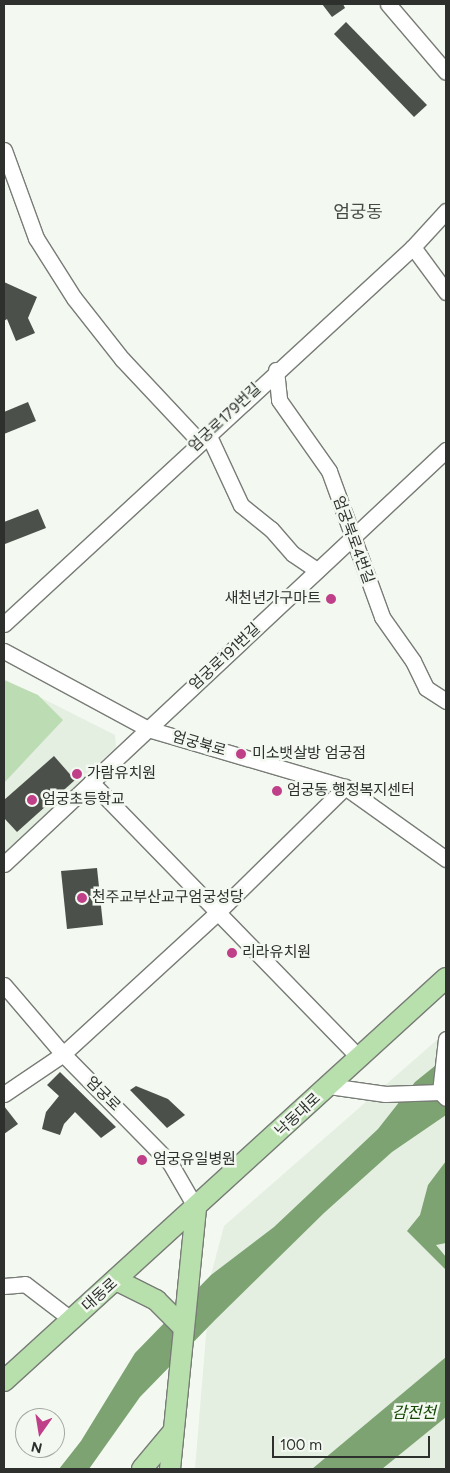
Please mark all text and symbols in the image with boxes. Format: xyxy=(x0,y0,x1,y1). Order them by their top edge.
district label: 엄궁동 xyxy=(333,201,383,223)
street label: 엄궁로179번길 xyxy=(185,380,265,456)
street label: 엄궁북로4번길 xyxy=(329,494,377,586)
place label: 새천년가구마트 xyxy=(224,590,321,608)
marker: 새천년가구마트 xyxy=(325,593,337,605)
street label: 엄궁로191번길 xyxy=(186,620,264,694)
street label: 엄궁북로 xyxy=(170,728,228,760)
place label: 미소뱃살방 엄궁점 xyxy=(252,745,366,763)
marker: 미소뱃살방 엄궁점 xyxy=(234,747,248,761)
place label: 가람유치원 xyxy=(87,765,156,783)
marker: 가람유치원 xyxy=(71,768,83,780)
place label: 엄궁동 행정복지센터 xyxy=(287,782,415,800)
marker: 엄궁동 행정복지센터 xyxy=(271,785,283,797)
place label: 엄궁초등학교 xyxy=(42,791,125,809)
marker: 엄궁초등학교 xyxy=(26,794,38,806)
place label: 천주교부산교구엄궁성당 xyxy=(92,889,244,907)
marker: 천주교부산교구엄궁성당 xyxy=(76,892,88,904)
place label: 리라유치원 xyxy=(242,944,311,962)
marker: 리라유치원 xyxy=(226,947,238,959)
street label: 엄궁로 xyxy=(82,1073,124,1115)
street label: 낙동대로 xyxy=(272,1090,324,1140)
place label: 엄궁유일병원 xyxy=(153,1151,236,1169)
marker: 엄궁유일병원 xyxy=(135,1153,149,1167)
street label: 대동로 xyxy=(79,1274,121,1316)
water label: 감전천 xyxy=(392,1403,436,1423)
north arrow xyxy=(15,1408,65,1458)
scale bar xyxy=(275,1426,432,1458)
text: 100 m xyxy=(280,1436,322,1454)
text: N xyxy=(30,1438,44,1457)

